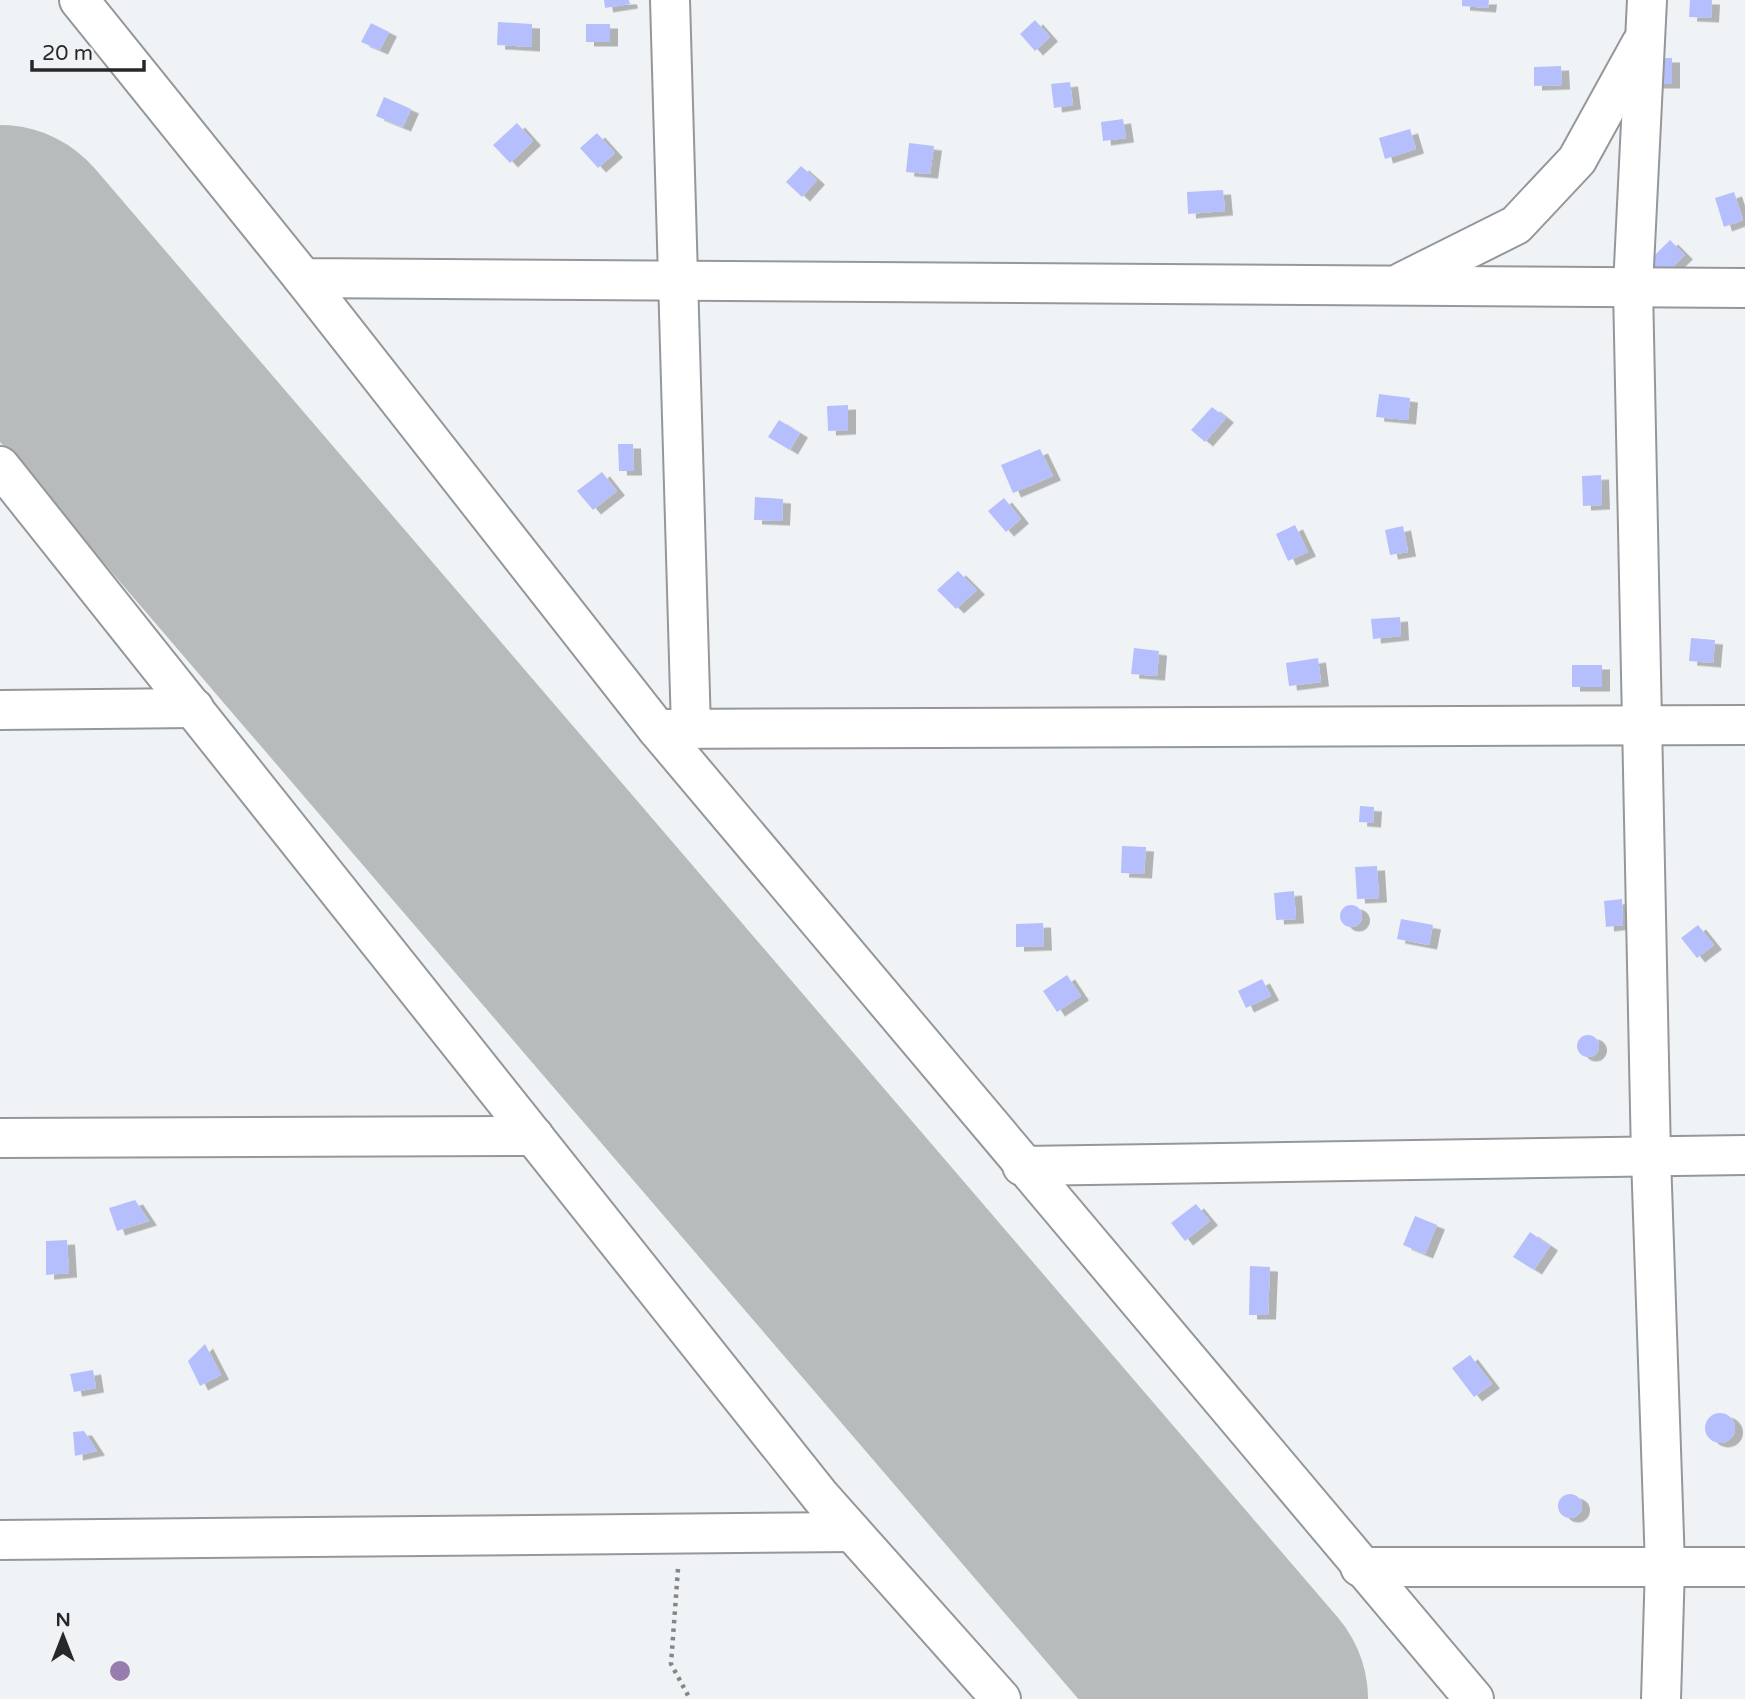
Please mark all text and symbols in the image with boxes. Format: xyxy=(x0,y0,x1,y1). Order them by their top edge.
scale bar xyxy=(32,28,144,72)
text: 20 m xyxy=(42,41,93,66)
north arrow xyxy=(28,1601,98,1671)
text: N xyxy=(55,1609,71,1631)

